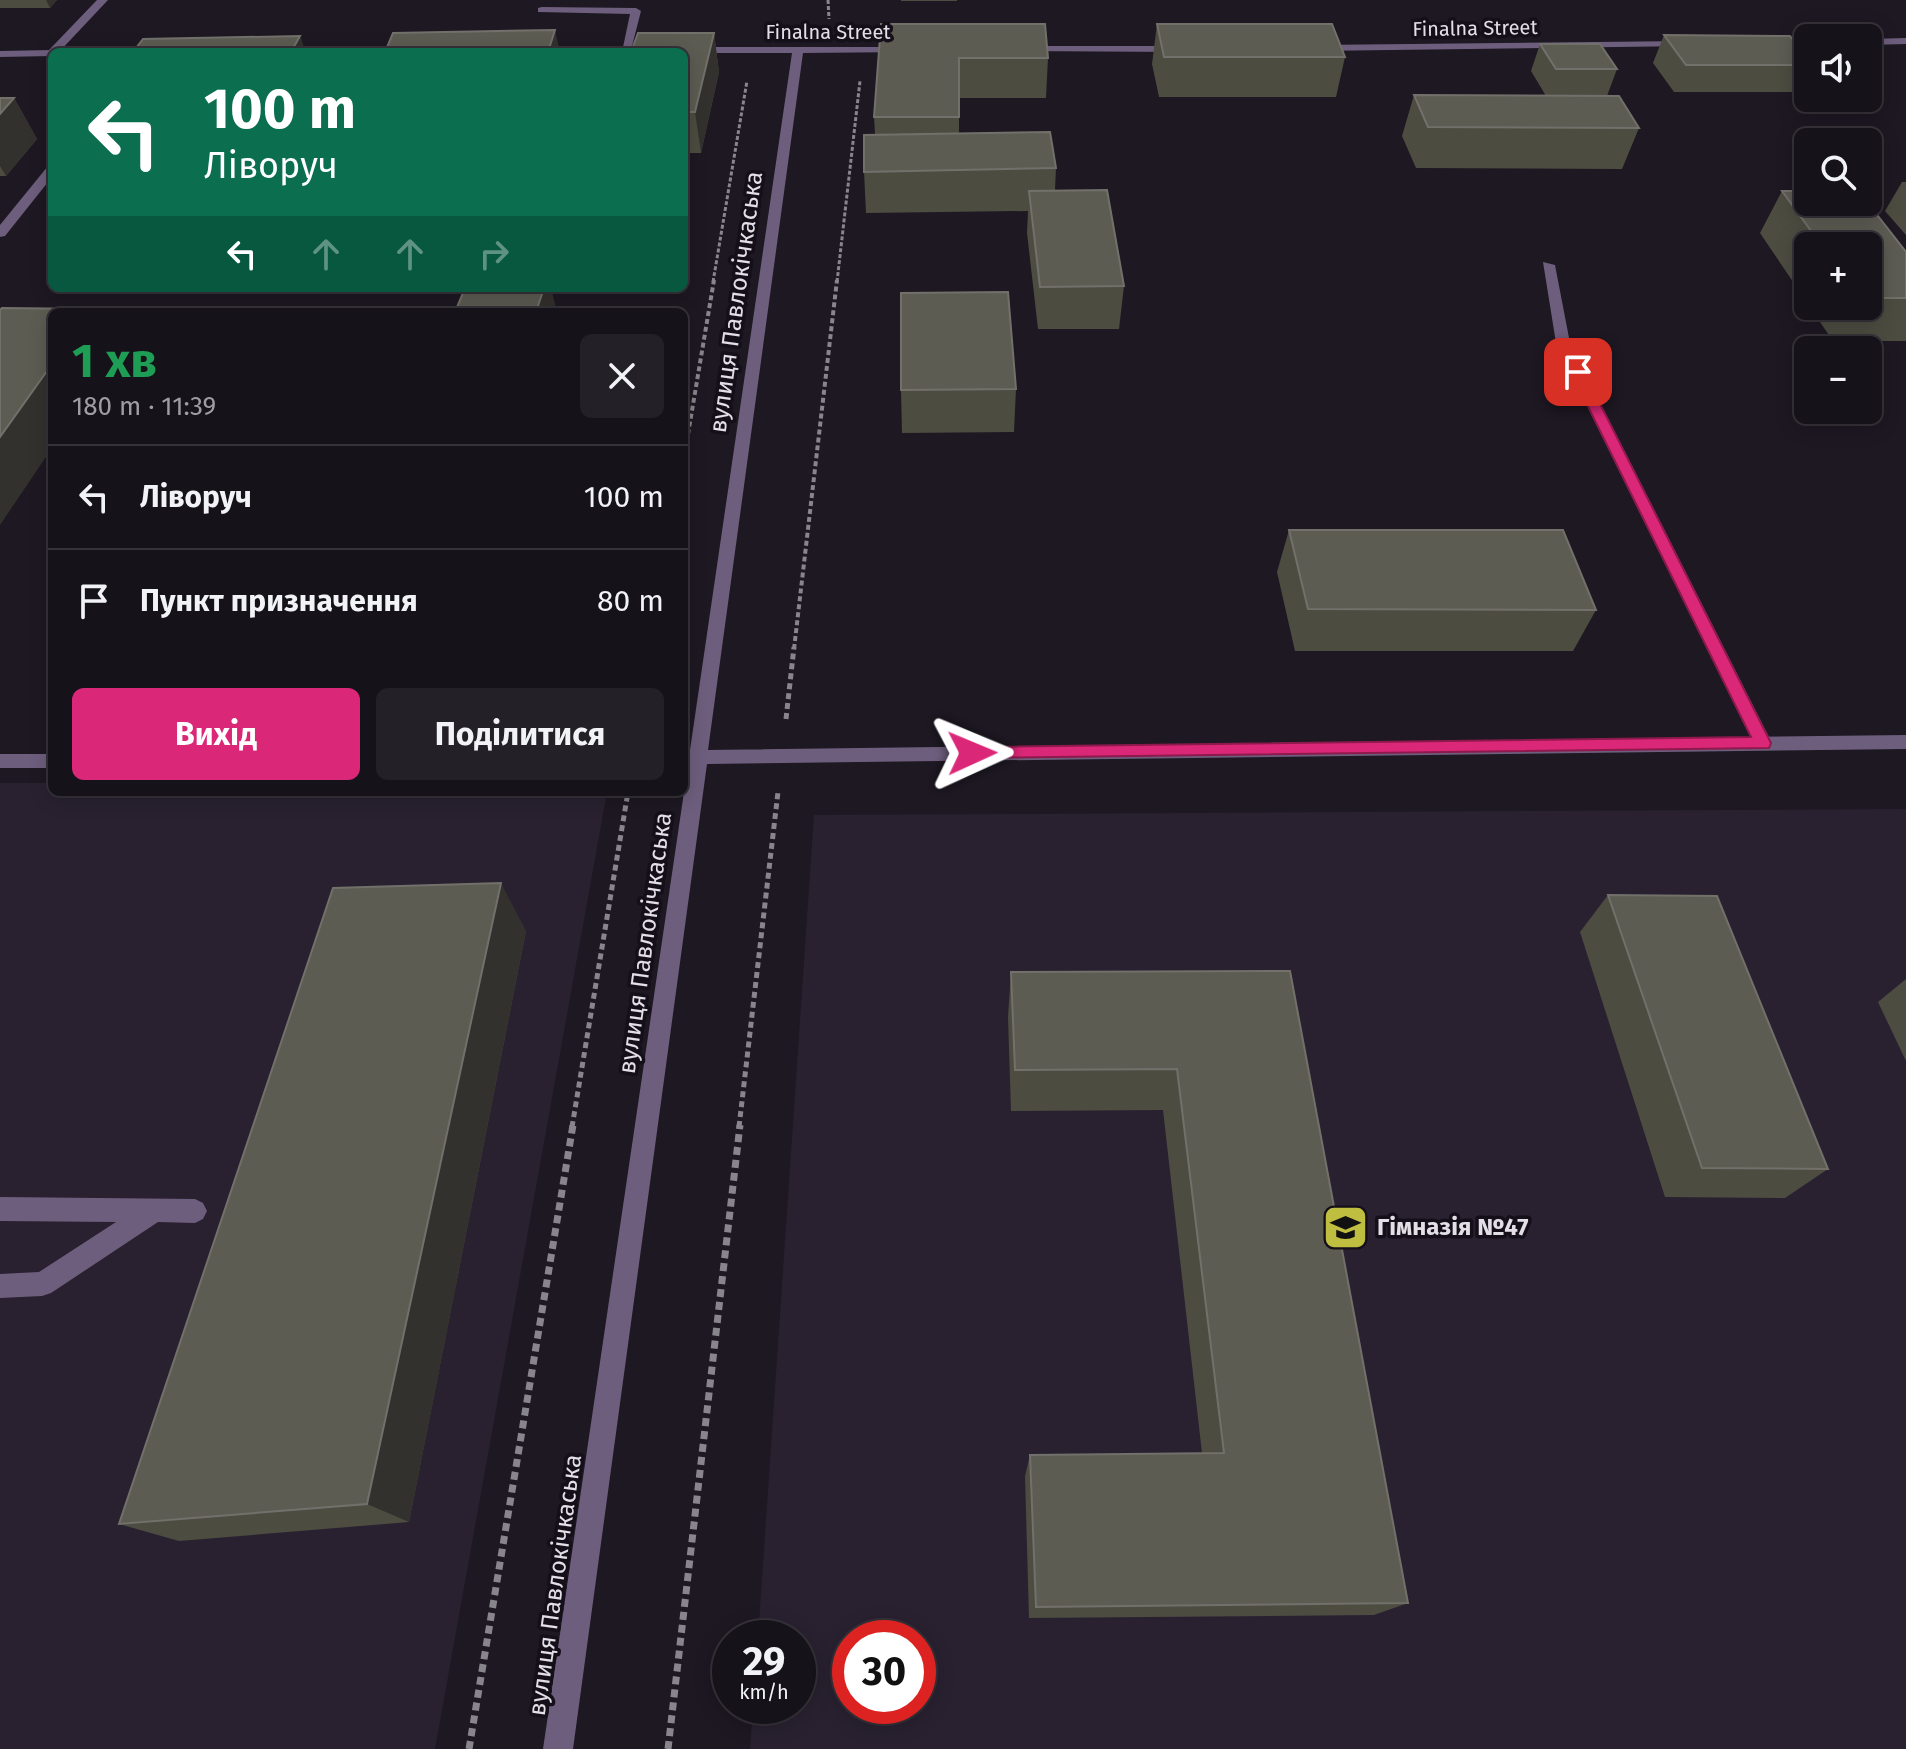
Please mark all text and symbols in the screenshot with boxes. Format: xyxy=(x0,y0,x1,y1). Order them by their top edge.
street label: Finalna Street xyxy=(1412,15,1539,41)
street label: Finalna Street xyxy=(765,20,891,44)
map controls xyxy=(1794,24,1882,424)
button: sound xyxy=(1794,24,1882,112)
text: 100 m xyxy=(204,76,356,143)
icon: left xyxy=(72,80,176,184)
button: search xyxy=(1794,128,1882,216)
text: Ліворуч xyxy=(204,144,338,188)
street label: вулиця Павлокічкаська xyxy=(704,170,768,434)
icon: left xyxy=(220,232,264,276)
icon: ahead xyxy=(304,232,348,276)
icon: ahead xyxy=(388,232,432,276)
icon: right xyxy=(472,232,516,276)
button: + xyxy=(1794,232,1882,320)
text: 1 хв xyxy=(72,332,157,390)
button: close xyxy=(580,334,664,418)
button: − xyxy=(1794,336,1882,424)
pin xyxy=(1544,338,1612,406)
icon: arrive xyxy=(1556,350,1600,394)
text: 180 m · 11:39 xyxy=(72,391,216,422)
icon: left xyxy=(72,475,116,519)
text: Ліворуч xyxy=(140,479,252,515)
text: 100 m xyxy=(584,479,664,515)
icon: arrive xyxy=(72,579,116,623)
text: Пункт призначення xyxy=(140,583,418,619)
text: 80 m xyxy=(597,583,664,619)
button: Вихід xyxy=(72,688,360,780)
button: Поділитися xyxy=(376,688,664,780)
position arrow xyxy=(930,711,1014,795)
street label: вулиця Павлокічкаська xyxy=(613,811,677,1075)
school or university icon: Гімназія №47 xyxy=(1322,1203,1370,1251)
place label: Гімназія №47 xyxy=(1377,1213,1528,1241)
street label: вулиця Павлокічкаська xyxy=(523,1453,587,1717)
speed limit sign: 30 xyxy=(832,1620,936,1724)
text: 29 xyxy=(743,1638,785,1686)
text: km/h xyxy=(739,1680,789,1704)

